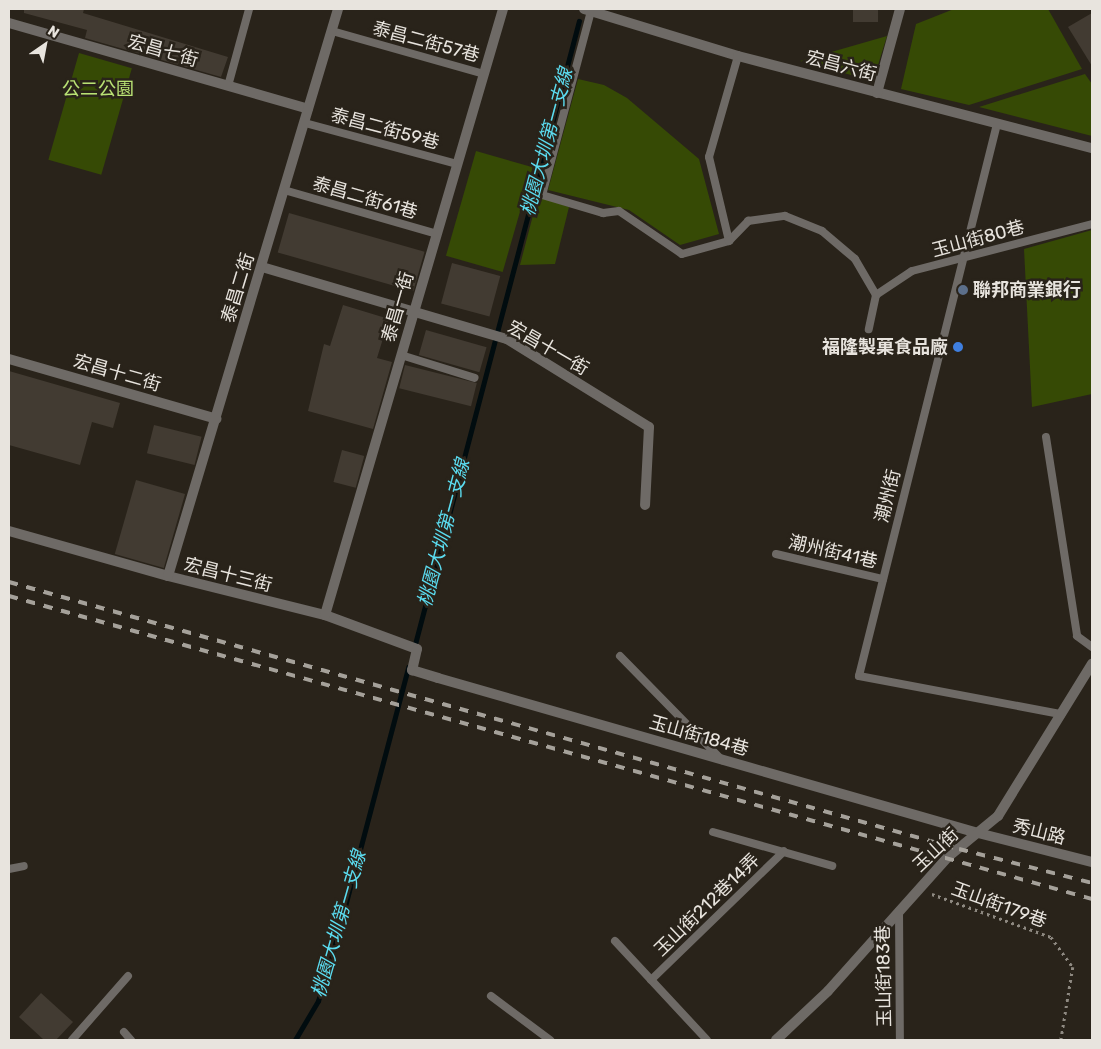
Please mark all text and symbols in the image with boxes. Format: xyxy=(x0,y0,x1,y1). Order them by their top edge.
street label: 泰昌二街57巷 xyxy=(370,17,482,67)
north arrow xyxy=(20,20,70,70)
text: N xyxy=(45,22,62,42)
street label: 宏昌七街 xyxy=(125,31,201,71)
street label: 宏昌六街 xyxy=(803,46,879,86)
water label: 桃園大圳第一支線 xyxy=(516,66,578,218)
park label: 公二公園 xyxy=(62,78,134,100)
street label: 泰昌二街59巷 xyxy=(328,104,442,154)
street label: 泰昌二街61巷 xyxy=(310,173,420,223)
street label: 玉山街80巷 xyxy=(929,216,1027,262)
street label: 泰昌二街 xyxy=(217,250,259,326)
street label: 泰昌一街 xyxy=(378,269,418,345)
place label: 聯邦商業銀行 xyxy=(973,279,1081,301)
marker: 聯邦商業銀行 xyxy=(957,284,969,296)
street label: 宏昌十一街 xyxy=(504,316,592,380)
place label: 福隆製菓食品廠 xyxy=(822,336,948,358)
marker: 福隆製菓食品廠 xyxy=(952,341,964,353)
street label: 宏昌十二街 xyxy=(71,350,163,396)
water label: 桃園大圳第一支線 xyxy=(413,457,475,609)
street label: 潮州街 xyxy=(871,467,905,525)
street label: 潮州街41巷 xyxy=(786,531,880,573)
street label: 宏昌十三街 xyxy=(182,554,274,596)
street label: 玉山街184巷 xyxy=(647,712,751,760)
street label: 秀山路 xyxy=(1010,815,1068,849)
street label: 玉山街 xyxy=(909,824,963,876)
water label: 桃園大圳第一支線 xyxy=(307,848,371,1000)
street label: 玉山街212巷14弄 xyxy=(650,849,764,961)
street label: 玉山街179巷 xyxy=(949,878,1049,932)
street label: 玉山街183巷 xyxy=(872,925,896,1027)

